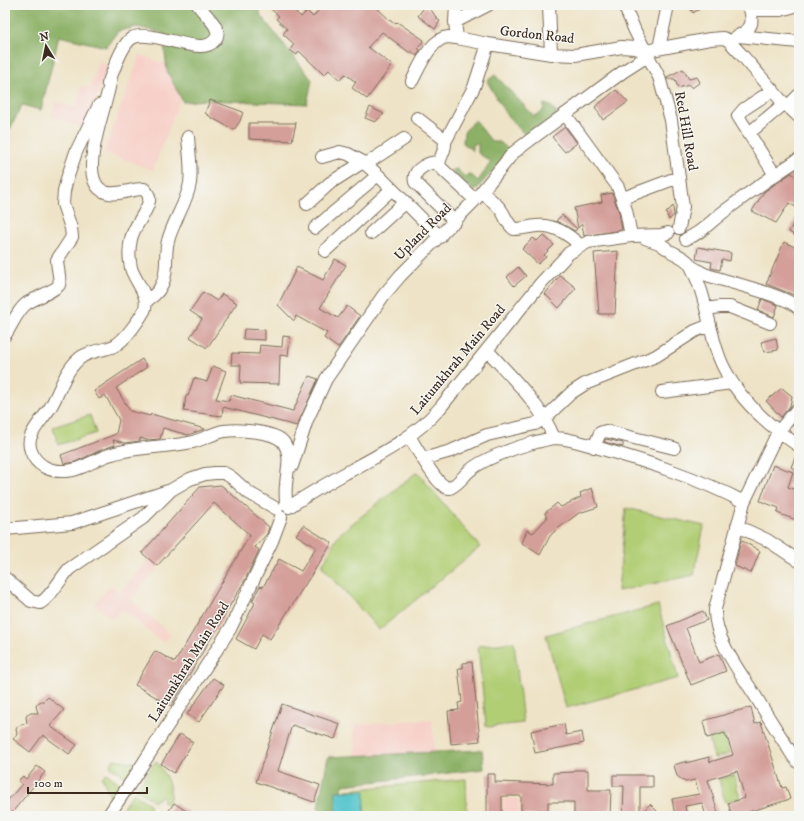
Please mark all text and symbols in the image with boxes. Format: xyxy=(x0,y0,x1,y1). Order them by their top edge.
street label: Gordon Road xyxy=(499,22,575,48)
north arrow xyxy=(26,26,66,66)
text: N xyxy=(39,29,50,45)
street label: Red Hill Road xyxy=(670,90,702,172)
street label: Upland Road xyxy=(391,200,455,264)
street label: Laitumkhrah Main Road xyxy=(406,301,510,419)
street label: Laitumkhrah Main Road xyxy=(145,598,233,726)
scale bar xyxy=(28,769,147,795)
text: 100 m xyxy=(34,776,63,791)

